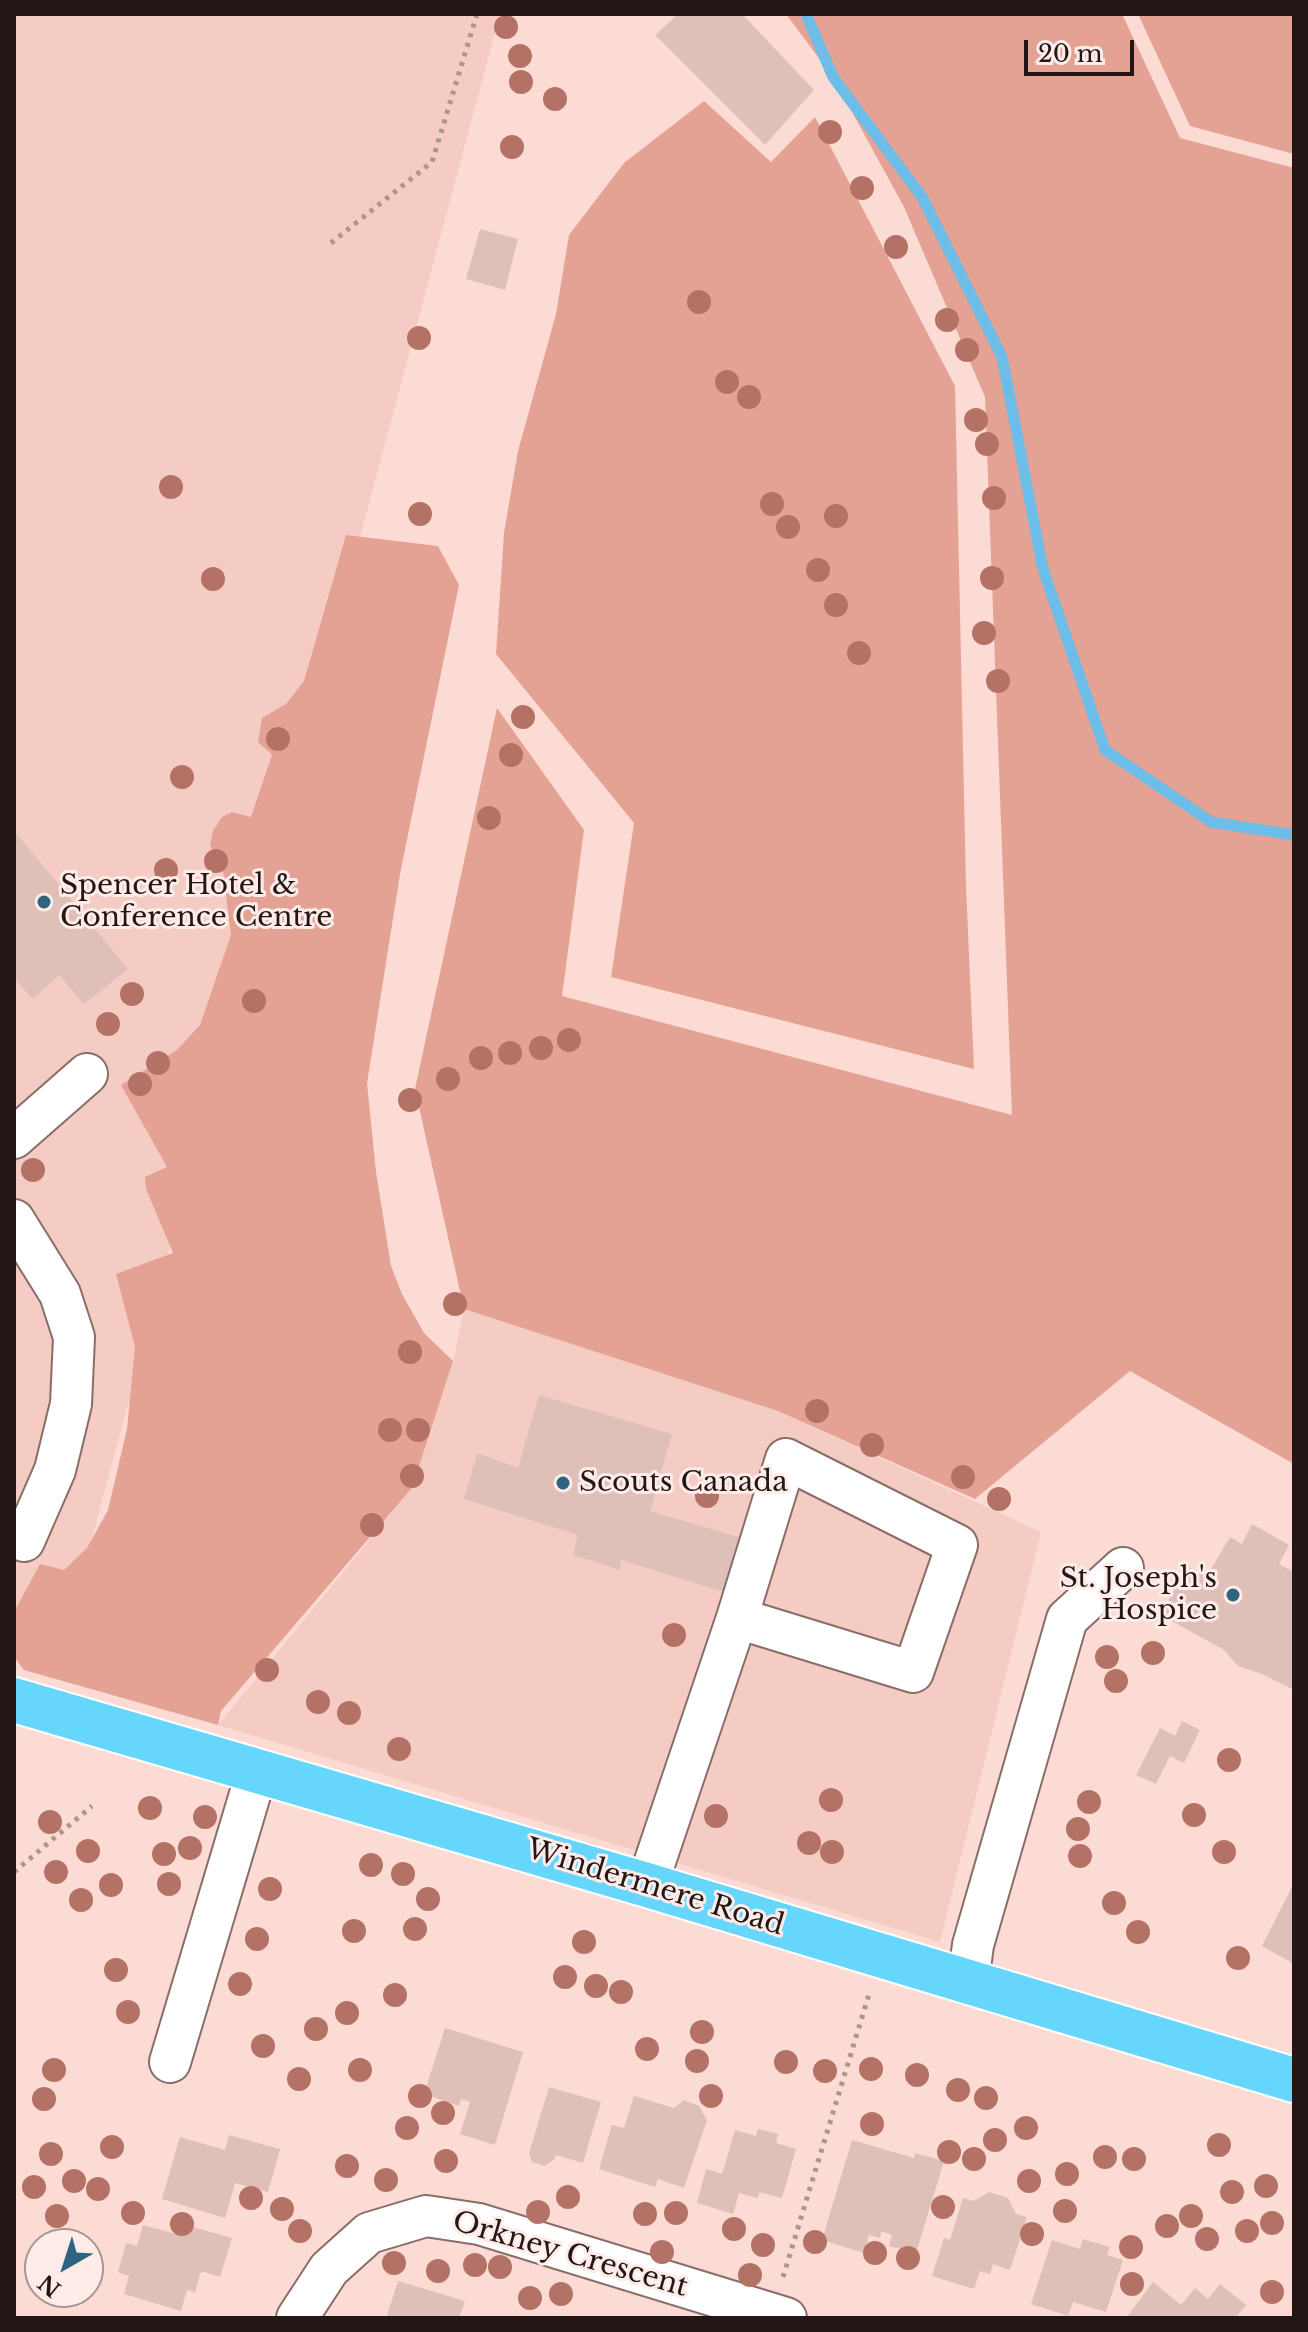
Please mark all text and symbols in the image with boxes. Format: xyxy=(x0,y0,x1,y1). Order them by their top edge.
scale bar xyxy=(1028,24,1138,74)
text: 20 m xyxy=(1038,39,1103,68)
place label: Spencer Hotel & Conference Centre xyxy=(60,869,332,935)
marker: Spencer Hotel & Conference Centre xyxy=(35,893,53,911)
place label: Scouts Canada xyxy=(579,1466,788,1500)
marker: Scouts Canada xyxy=(554,1474,572,1492)
place label: St. Joseph's Hospice xyxy=(1060,1562,1217,1628)
marker: St. Joseph's Hospice xyxy=(1224,1586,1242,1604)
street label: Windermere Road xyxy=(522,1833,788,1943)
street label: Orkney Crescent xyxy=(448,2205,692,2305)
north arrow xyxy=(24,2228,104,2308)
text: N xyxy=(33,2268,66,2302)

